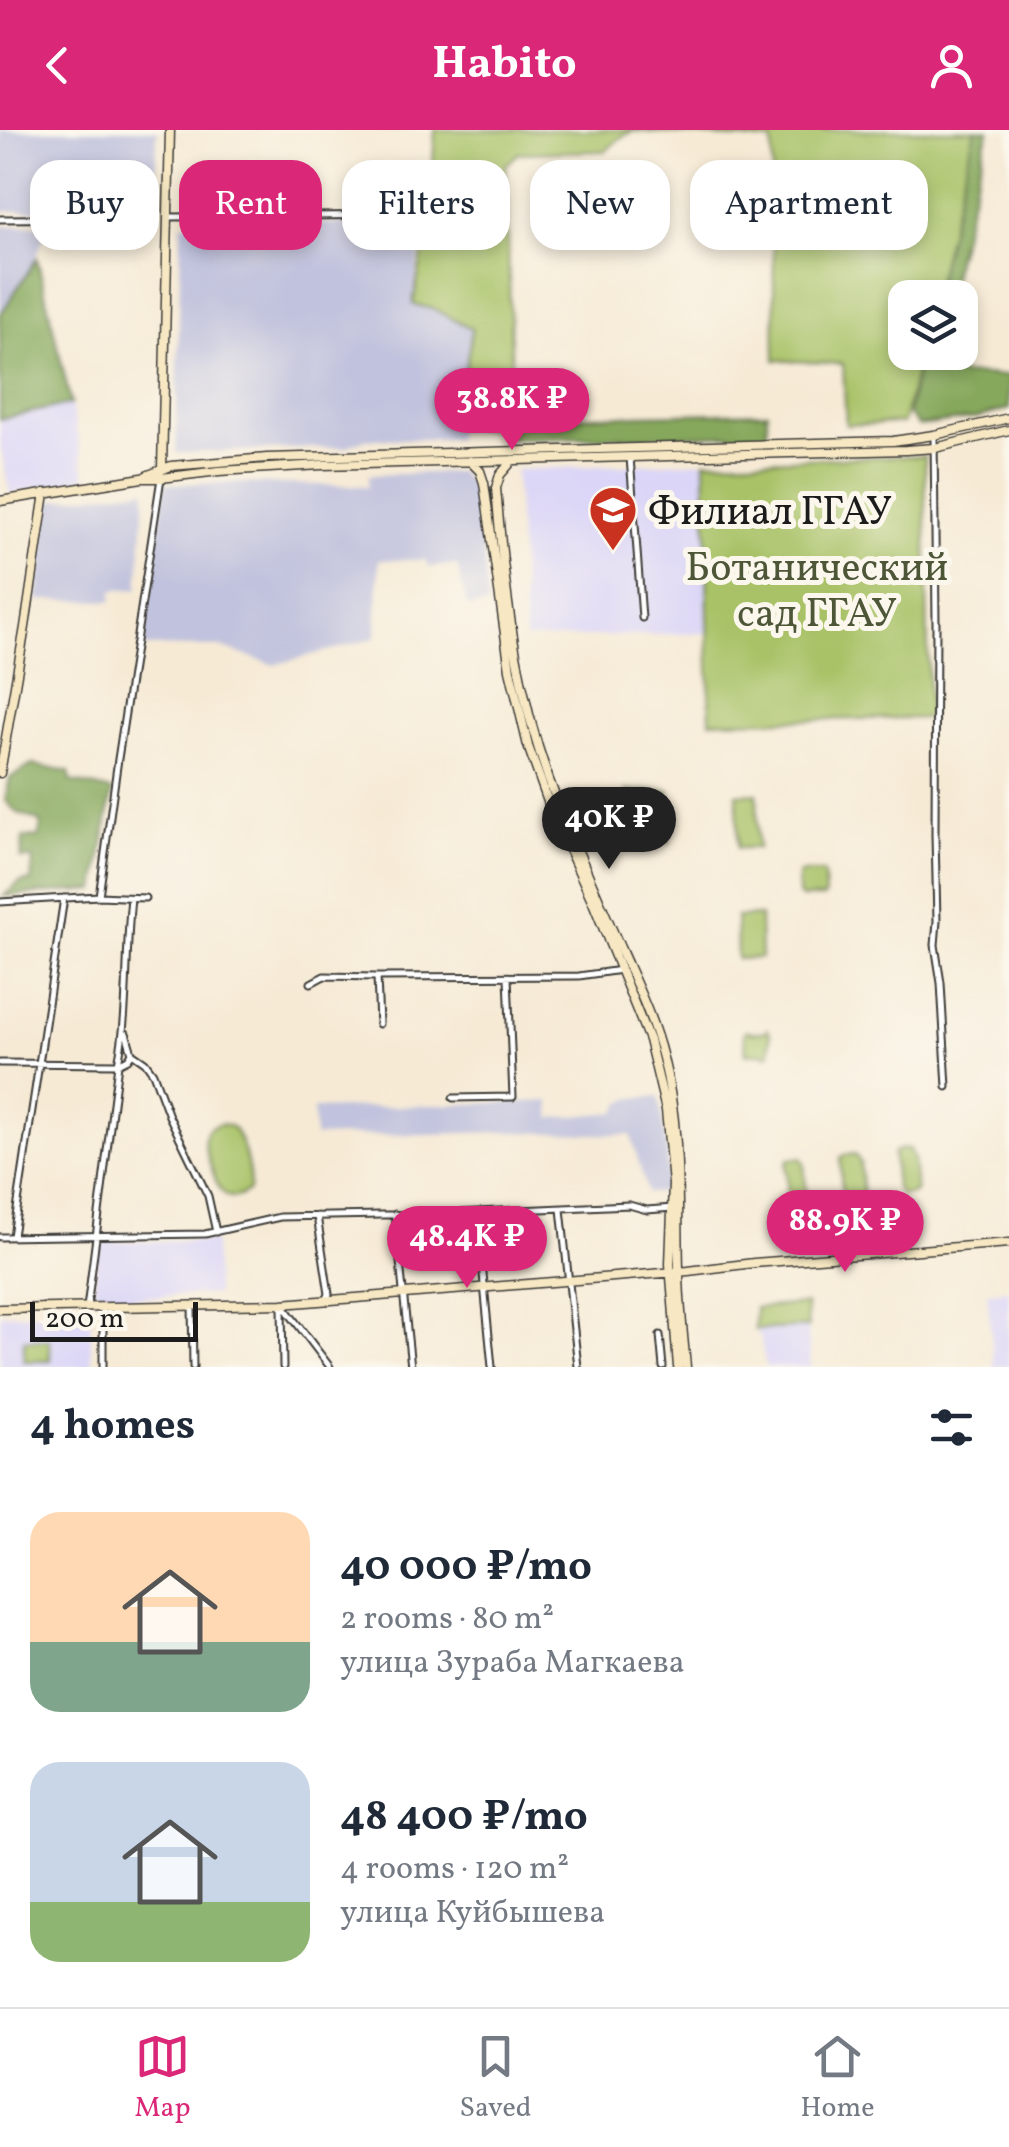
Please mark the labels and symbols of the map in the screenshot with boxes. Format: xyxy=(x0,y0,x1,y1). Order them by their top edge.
pin: 38.8K ₽ xyxy=(420,368,604,453)
school or university icon: Филиал ГГАУ xyxy=(587,484,639,552)
place label: Филиал ГГАУ xyxy=(648,486,892,542)
park label: Ботанический сад ГГАУ xyxy=(686,542,948,644)
pin: 40K ₽ xyxy=(539,787,679,872)
pin: 88.9K ₽ xyxy=(753,1190,937,1275)
pin: 48.4K ₽ xyxy=(375,1206,559,1291)
scale bar xyxy=(30,1297,198,1342)

